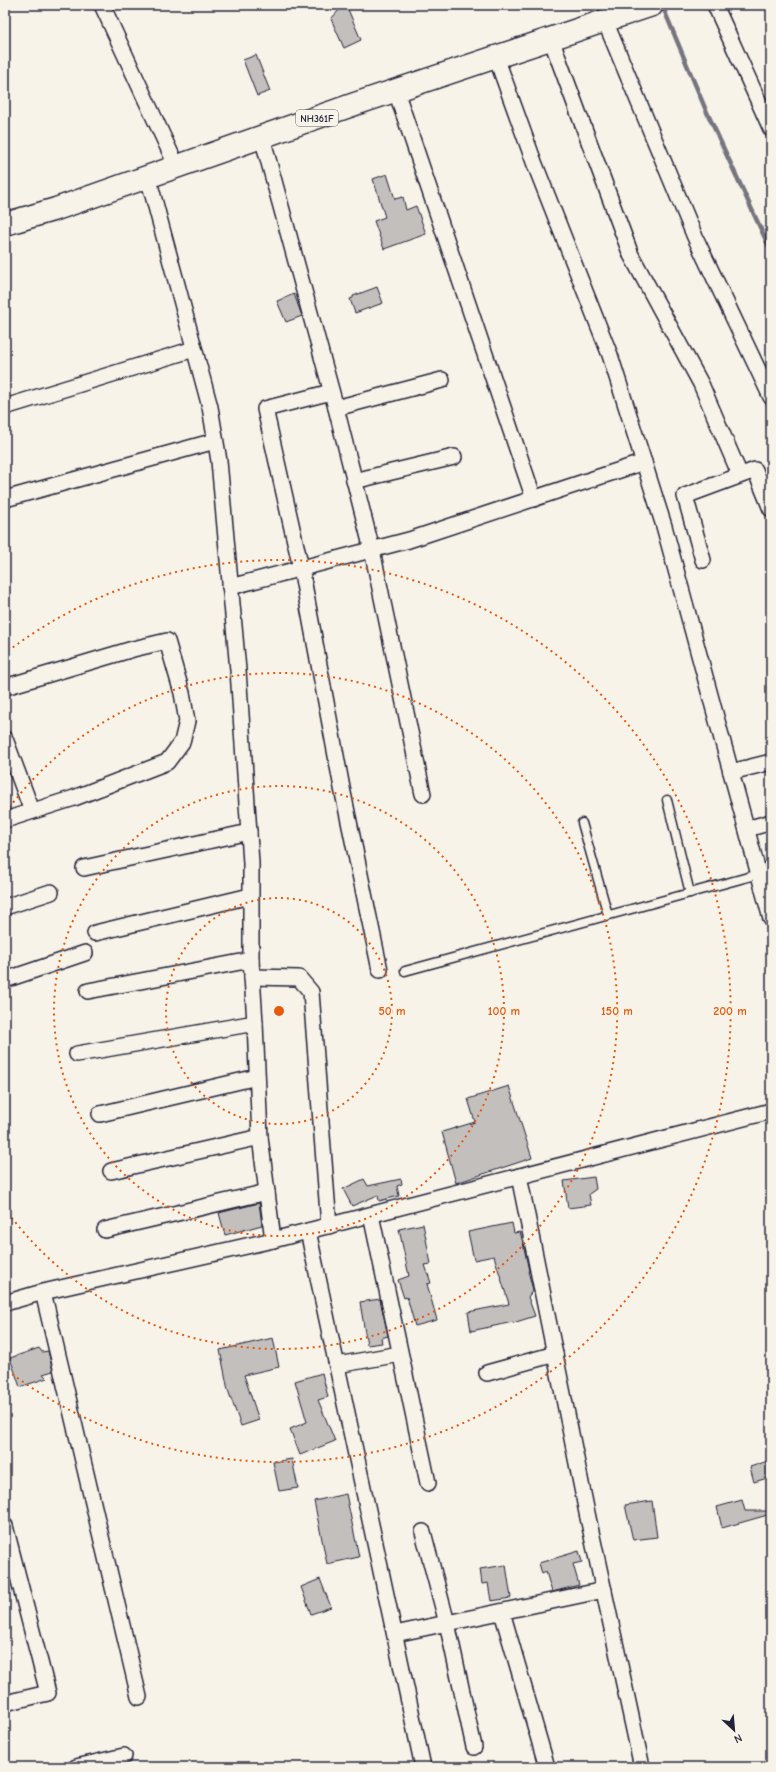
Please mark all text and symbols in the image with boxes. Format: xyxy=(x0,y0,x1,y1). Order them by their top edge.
road number: NH361F xyxy=(296,110,338,126)
centre of rings xyxy=(272,1004,286,1018)
text: 50 m xyxy=(378,1004,406,1018)
text: 100 m xyxy=(488,1004,520,1018)
text: 150 m xyxy=(601,1004,633,1018)
text: 200 m xyxy=(713,1004,747,1018)
north arrow xyxy=(714,1710,754,1750)
text: N xyxy=(732,1731,744,1746)

